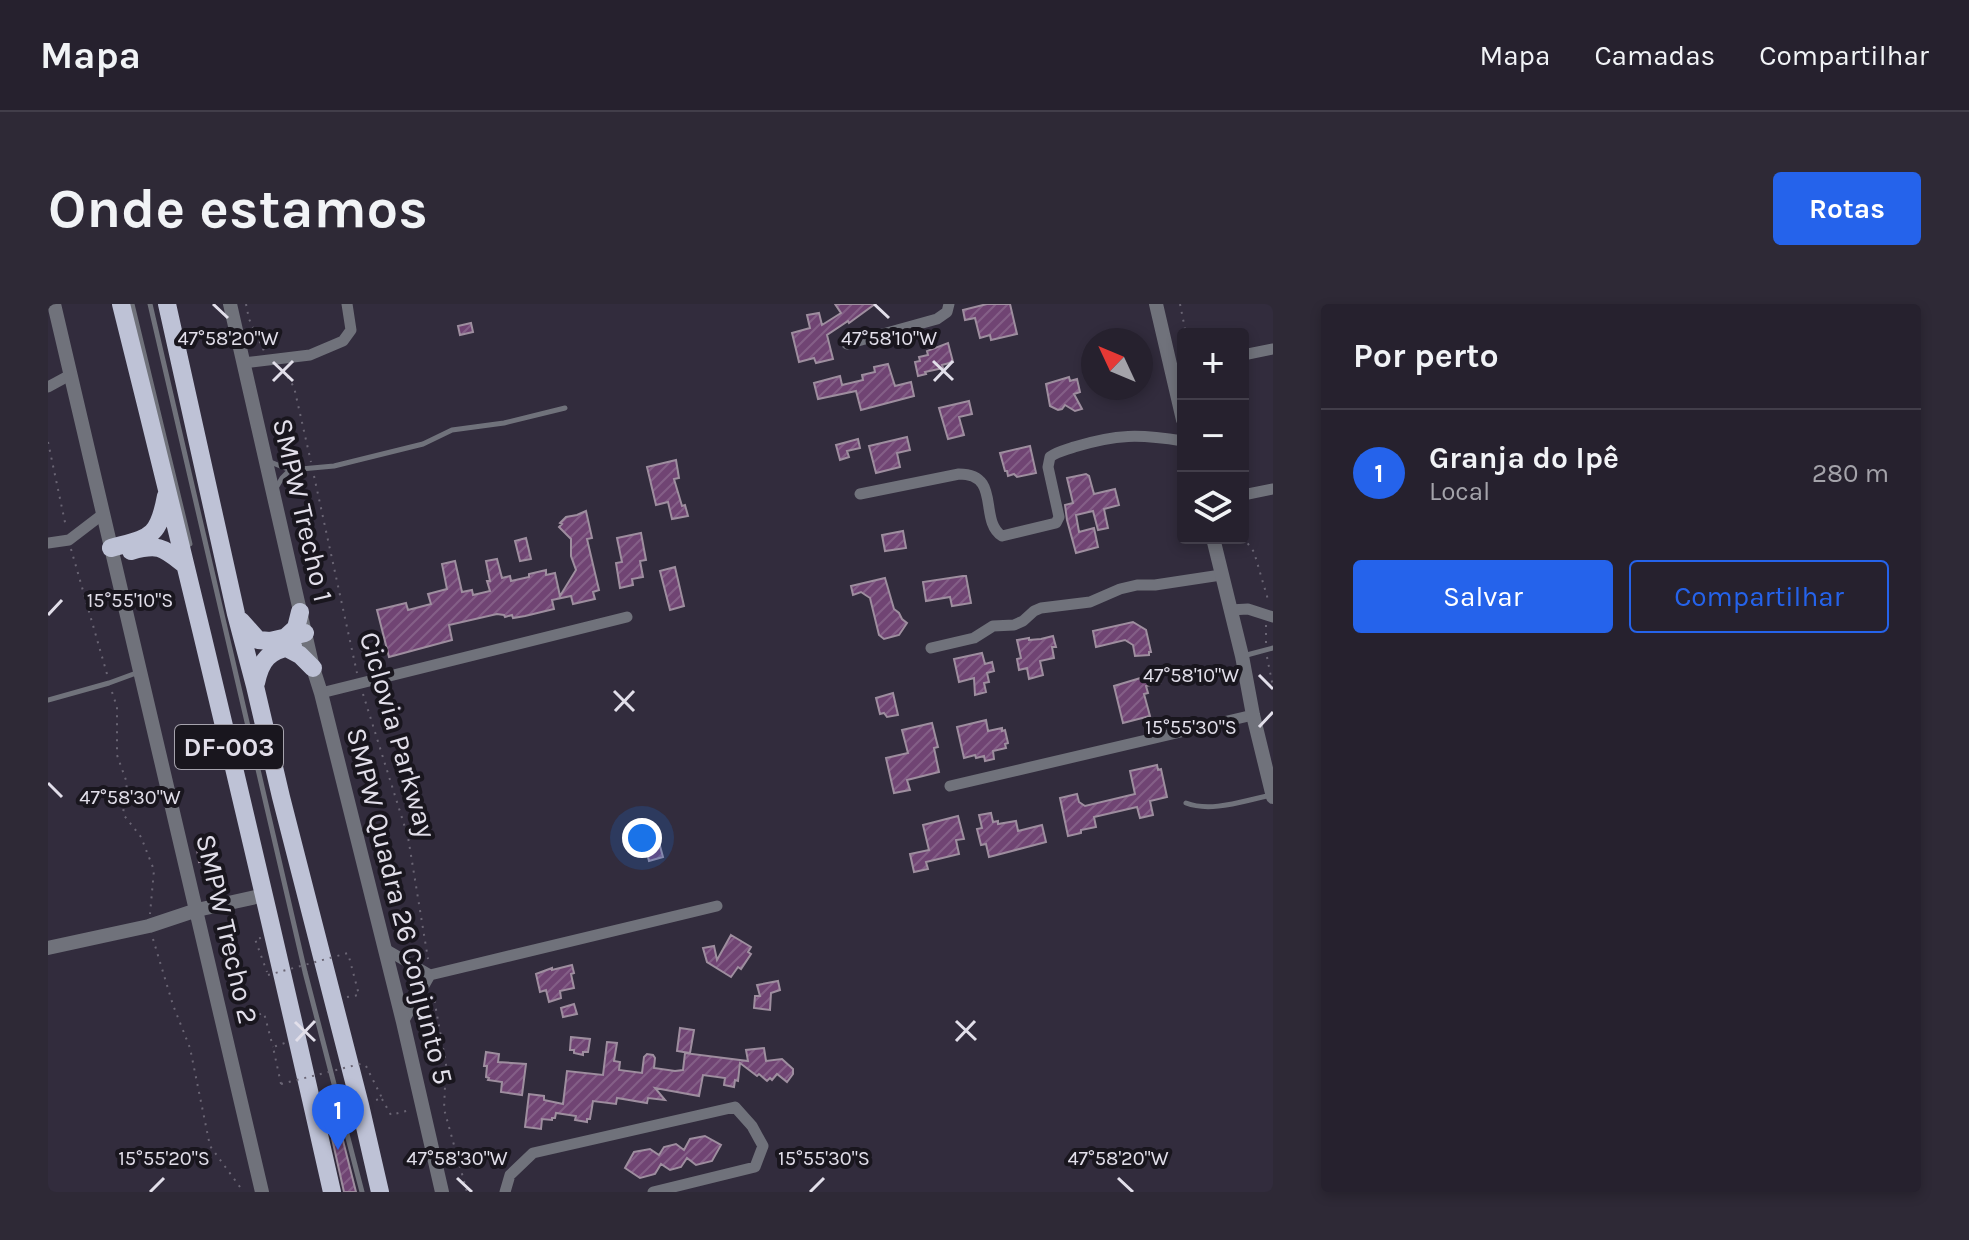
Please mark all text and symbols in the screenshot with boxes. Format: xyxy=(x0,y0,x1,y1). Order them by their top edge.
text: Mapa xyxy=(40,33,141,78)
text: Mapa xyxy=(1479,39,1550,72)
text: Camadas xyxy=(1594,39,1715,72)
text: Compartilhar xyxy=(1759,39,1929,72)
button: Rotas xyxy=(1773,172,1921,245)
text: Onde estamos xyxy=(48,176,428,241)
text: 47°58'20"W xyxy=(177,327,279,350)
text: 47°58'10"W xyxy=(841,327,937,350)
north arrow xyxy=(1081,328,1153,400)
map controls xyxy=(1177,328,1249,544)
button: + xyxy=(1177,328,1249,400)
text: Por perto xyxy=(1353,336,1499,376)
button: − xyxy=(1177,400,1249,472)
street label: SMPW Trecho 1 xyxy=(266,415,340,605)
text: Granja do Ipê xyxy=(1429,440,1619,476)
text: 1 xyxy=(1374,458,1384,489)
text: 280 m xyxy=(1812,458,1889,489)
button: layers xyxy=(1177,472,1249,544)
text: Local xyxy=(1429,476,1490,507)
button: Salvar xyxy=(1353,560,1613,633)
button: Compartilhar xyxy=(1629,560,1889,633)
text: 15°55'10"S xyxy=(87,589,173,612)
street label: Ciclovia Parkway xyxy=(353,628,443,842)
text: 47°58'10"W xyxy=(1143,664,1239,687)
text: 15°55'30"S xyxy=(1145,716,1237,739)
street label: SMPW Quadra 26 Conjunto 5 xyxy=(340,724,460,1088)
road number: DF-003 xyxy=(175,725,283,769)
text: 47°58'30"W xyxy=(79,786,181,809)
your location xyxy=(622,818,662,858)
street label: SMPW Trecho 2 xyxy=(189,831,265,1027)
pin: 1 xyxy=(312,1084,364,1150)
text: 15°55'20"S xyxy=(118,1147,210,1170)
text: 47°58'30"W xyxy=(406,1147,508,1170)
text: 15°55'30"S xyxy=(778,1147,870,1170)
text: 47°58'20"W xyxy=(1067,1147,1169,1170)

